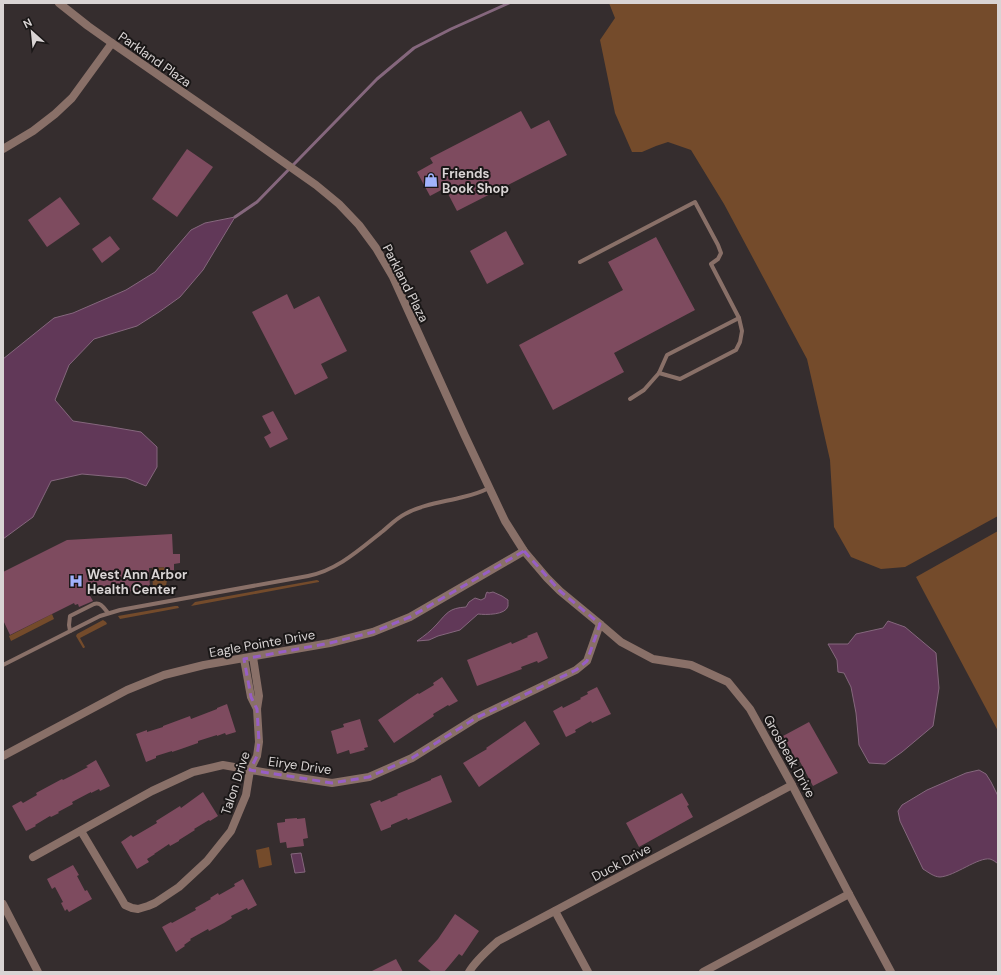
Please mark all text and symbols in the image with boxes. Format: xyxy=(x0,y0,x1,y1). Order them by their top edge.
north arrow xyxy=(12,12,52,52)
text: N xyxy=(21,15,34,31)
street label: Parkland Plaza xyxy=(115,28,195,91)
place label: Friends Book Shop xyxy=(442,165,509,197)
shop icon: Friends Book Shop xyxy=(423,172,439,188)
street label: Parkland Plaza xyxy=(379,241,432,325)
place label: West Ann Arbor Health Center xyxy=(87,566,188,598)
hospital icon: West Ann Arbor Health Center xyxy=(68,573,84,589)
street label: Eagle Pointe Drive xyxy=(208,626,316,661)
street label: Grosbeak Drive xyxy=(760,712,819,801)
street label: Talon Drive xyxy=(217,749,254,817)
street label: Eirye Drive xyxy=(267,753,333,778)
street label: Duck Drive xyxy=(589,840,654,885)

